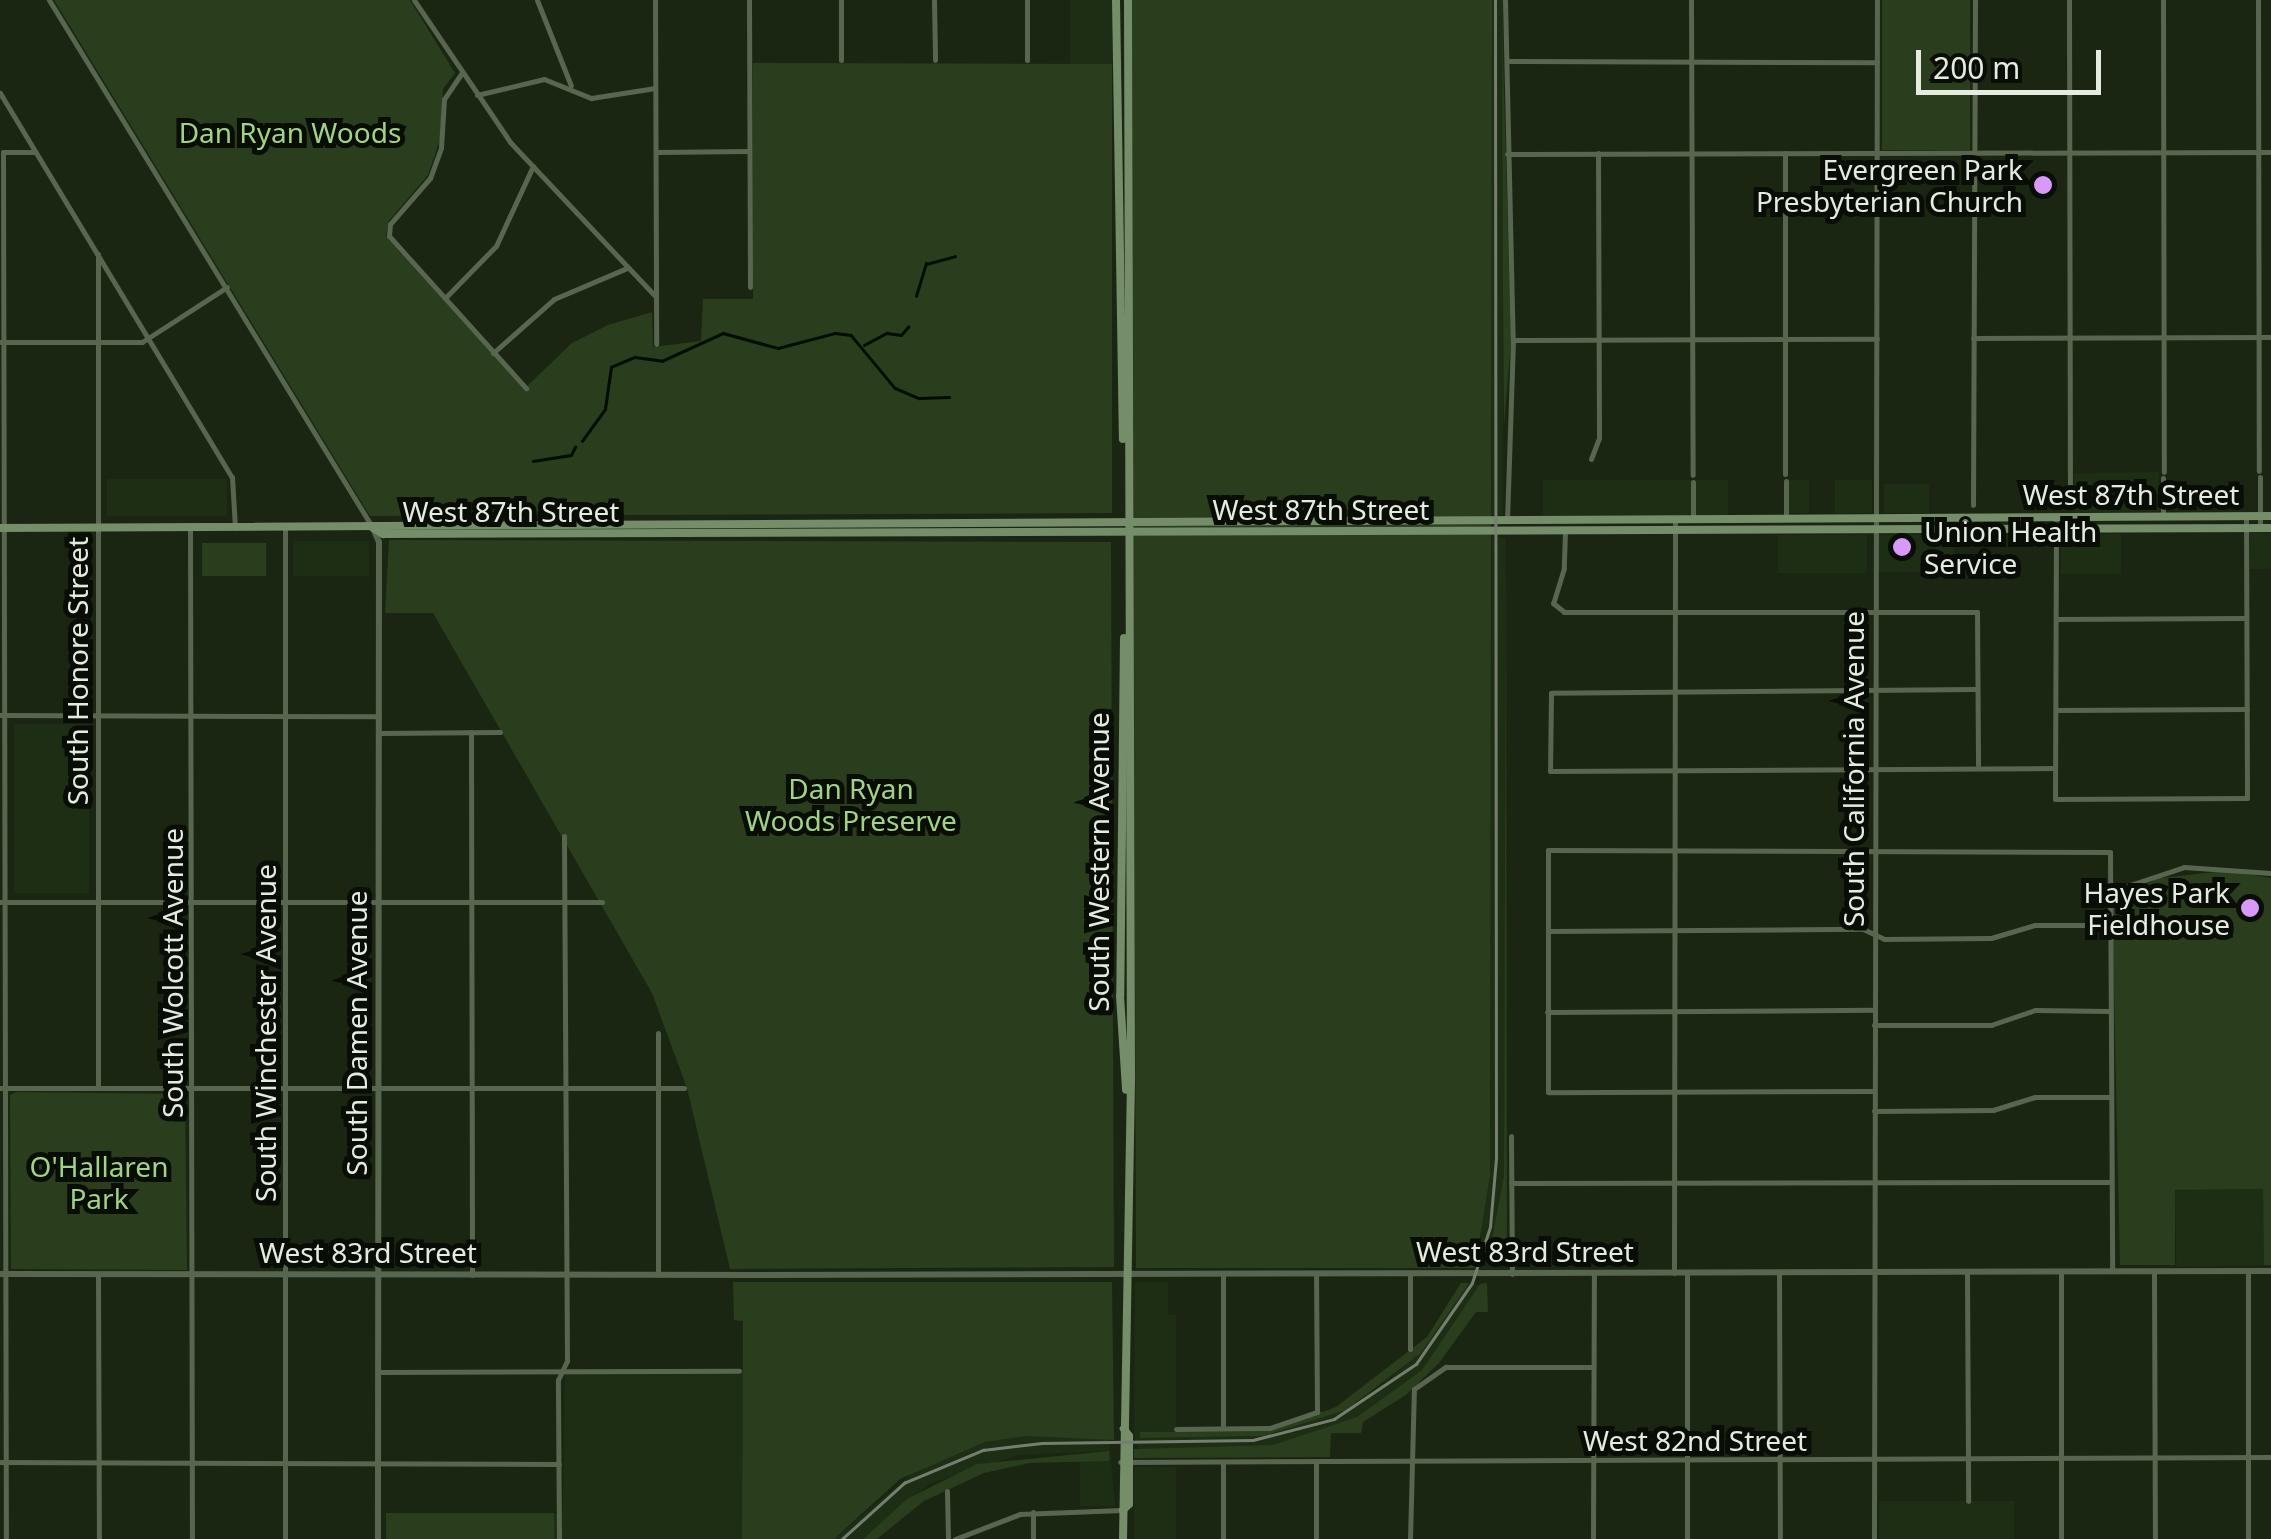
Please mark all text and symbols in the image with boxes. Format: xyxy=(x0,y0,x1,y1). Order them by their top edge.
scale bar xyxy=(1921,30,2106,92)
text: 200 m xyxy=(1933,47,2020,88)
park label: Dan Ryan Woods xyxy=(179,115,401,149)
place label: Evergreen Park Presbyterian Church xyxy=(1756,152,2023,218)
marker: Evergreen Park Presbyterian Church xyxy=(2032,174,2054,196)
street label: West 87th Street xyxy=(2023,477,2239,511)
street label: West 87th Street xyxy=(1213,492,1429,526)
street label: West 87th Street xyxy=(403,494,619,528)
place label: Union Health Service xyxy=(1924,514,2097,580)
marker: Union Health Service xyxy=(1889,534,1915,560)
street label: South Honore Street xyxy=(60,537,94,805)
street label: South California Avenue xyxy=(1836,611,1870,927)
street label: South Western Avenue xyxy=(1081,712,1115,1012)
park label: Dan Ryan Woods Preserve xyxy=(745,771,957,837)
street label: South Wolcott Avenue xyxy=(155,828,189,1118)
street label: South Winchester Avenue xyxy=(248,864,282,1202)
place label: Hayes Park Fieldhouse xyxy=(2084,875,2230,941)
street label: South Damen Avenue xyxy=(339,890,373,1176)
marker: Hayes Park Fieldhouse xyxy=(2239,897,2261,919)
park label: O'Hallaren Park xyxy=(30,1149,168,1215)
street label: West 83rd Street xyxy=(1416,1234,1634,1268)
street label: West 83rd Street xyxy=(259,1235,477,1269)
street label: West 82nd Street xyxy=(1583,1423,1807,1457)

